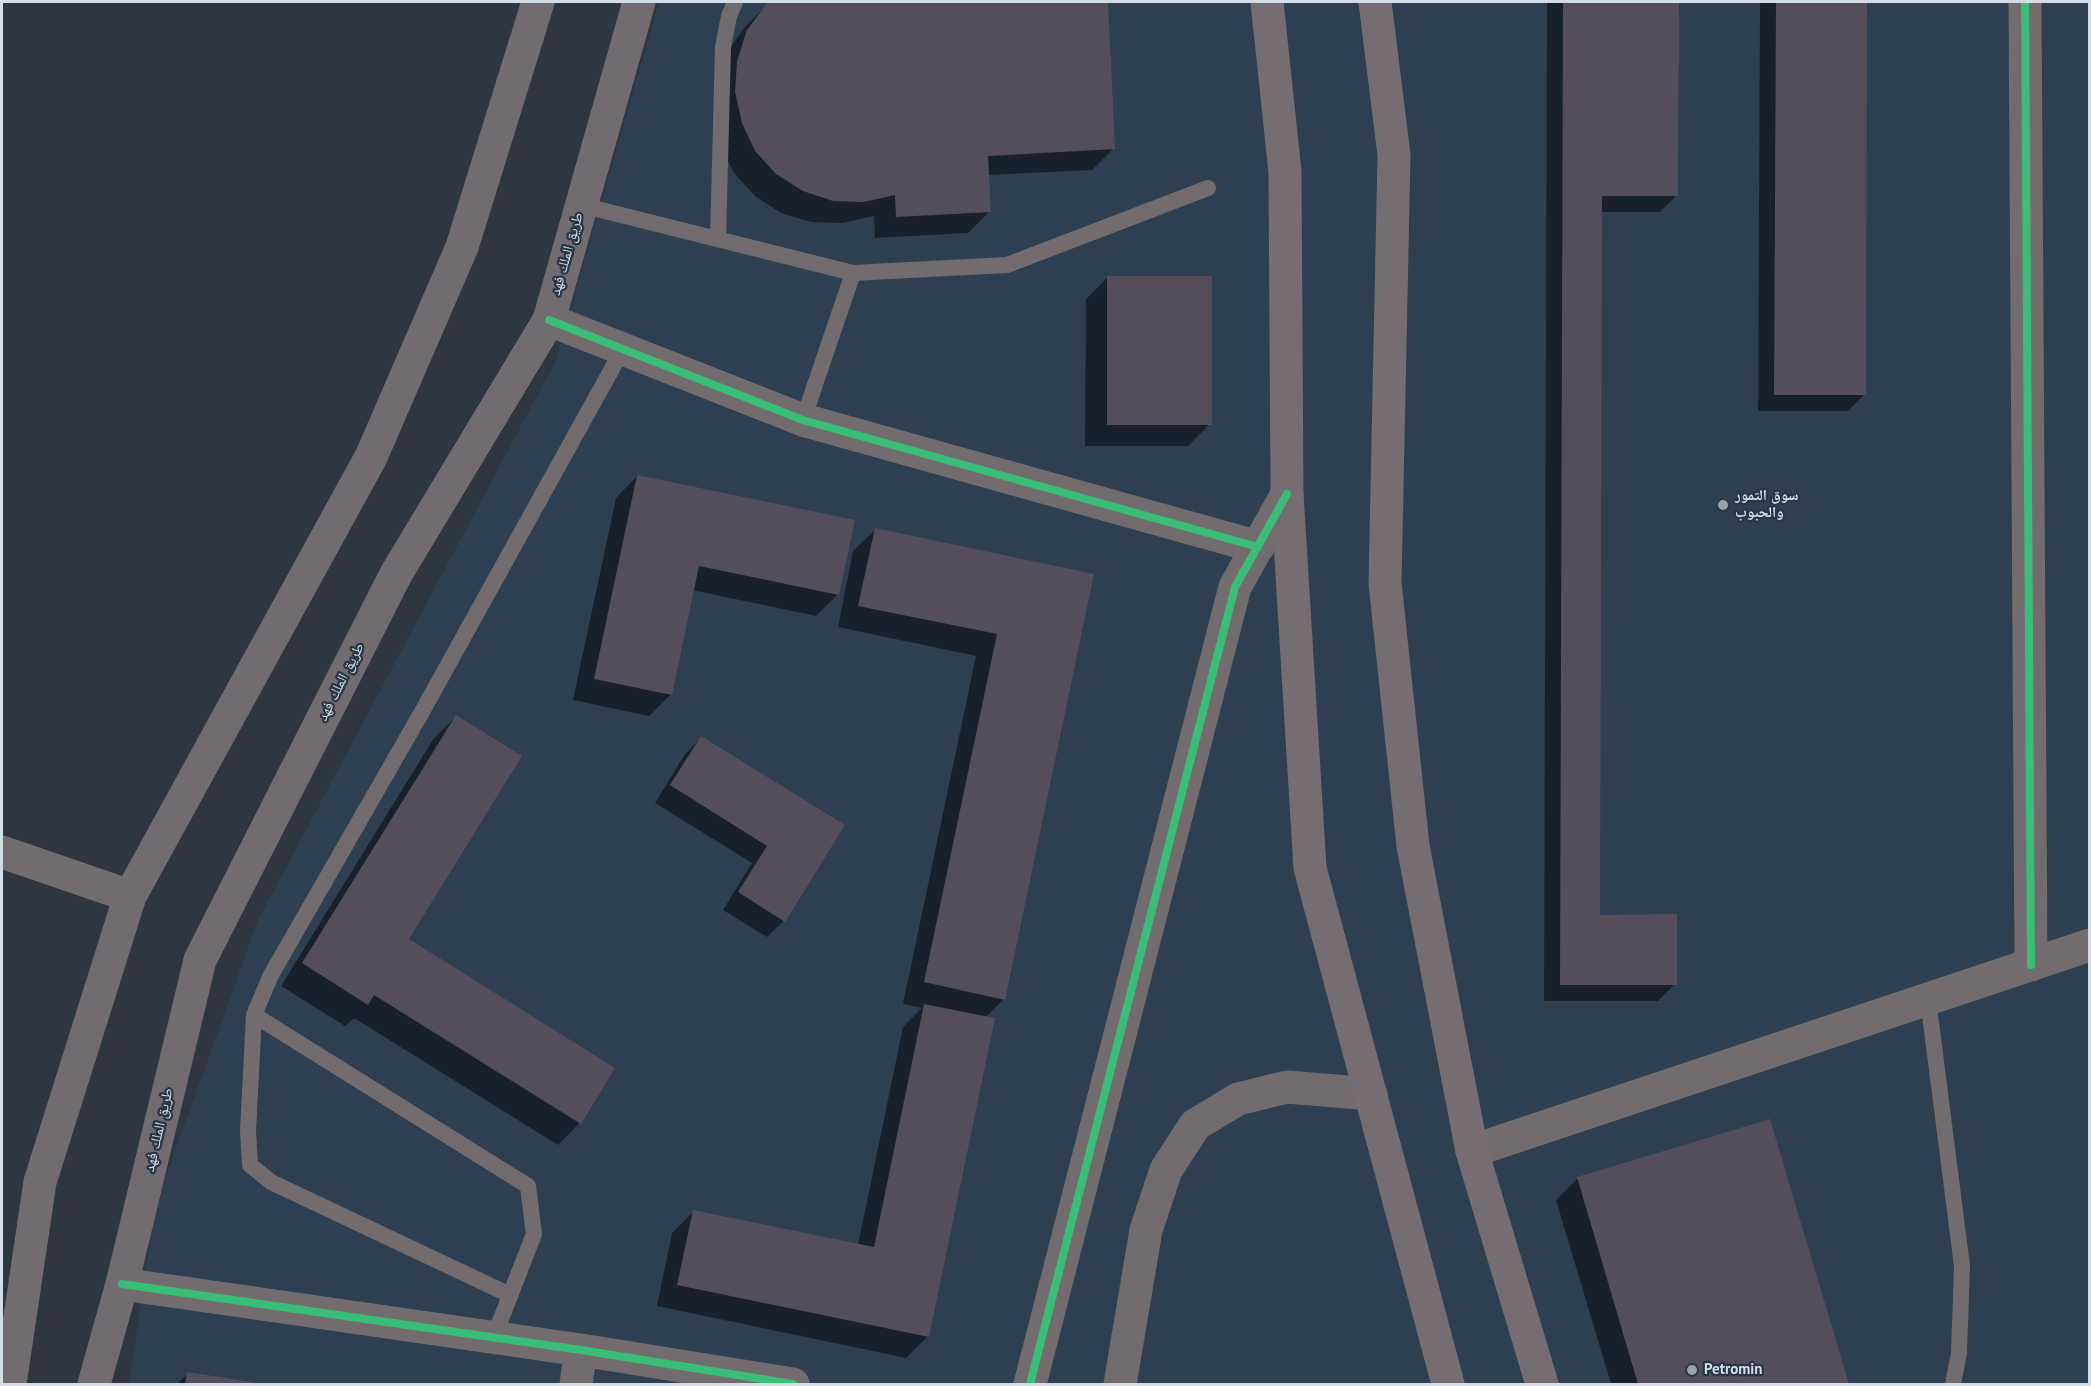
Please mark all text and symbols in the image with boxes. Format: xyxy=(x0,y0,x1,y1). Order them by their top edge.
street label: طريق الملك فهد xyxy=(547,210,587,298)
place label: سوق التمور والحبوب xyxy=(1735,487,1798,522)
marker: سوق التمور والحبوب xyxy=(1716,498,1730,512)
street label: طريق الملك فهد xyxy=(314,640,368,724)
street label: طريق الملك فهد xyxy=(141,1086,177,1174)
place label: Petromin xyxy=(1704,1361,1762,1379)
marker: Petromin xyxy=(1685,1363,1699,1377)

